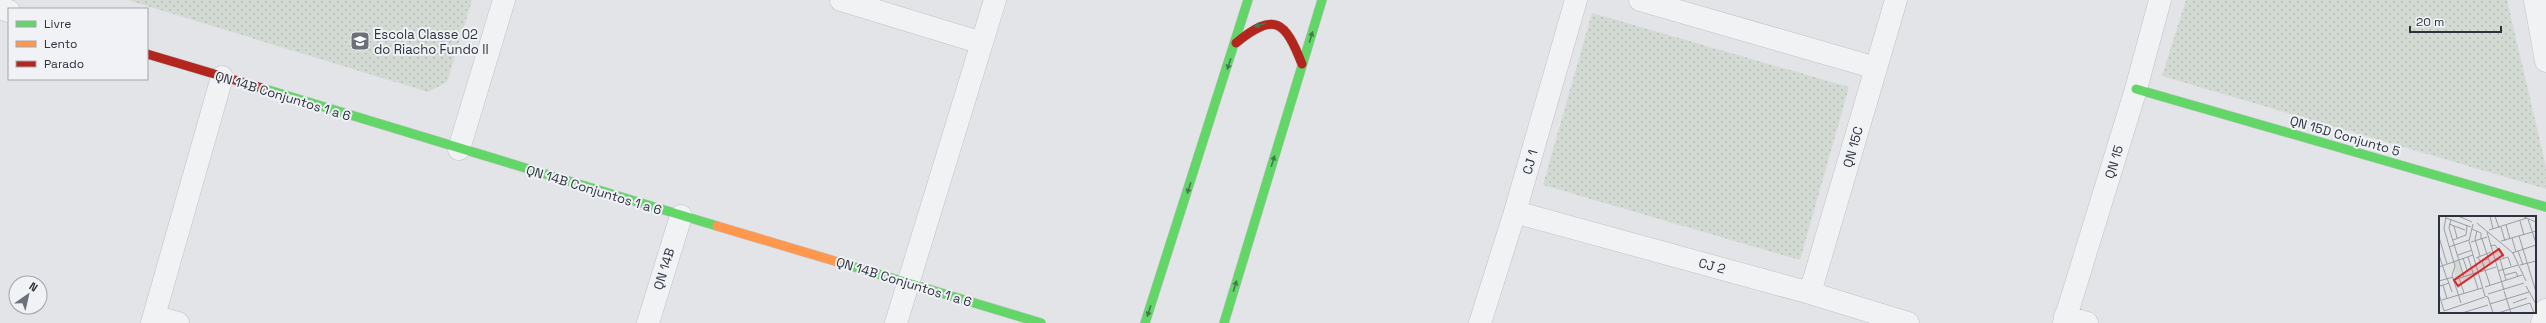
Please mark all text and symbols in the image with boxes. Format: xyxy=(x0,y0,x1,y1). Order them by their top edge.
legend xyxy=(8,8,148,80)
scale bar xyxy=(2410,8,2501,34)
text: 20 m xyxy=(2416,14,2444,30)
text: Livre xyxy=(44,16,71,32)
one-way arrow xyxy=(1253,22,1265,28)
place label: Escola Classe 02 do Riacho Fundo II xyxy=(374,26,489,58)
school or university icon: Escola Classe 02 do Riacho Fundo II xyxy=(349,30,371,52)
one-way arrow xyxy=(1308,31,1314,43)
text: Lento xyxy=(44,36,78,52)
text: Parado xyxy=(44,56,84,72)
one-way arrow xyxy=(1226,58,1232,70)
street label: QN 14B Conjuntos 1 a 6 xyxy=(213,67,353,125)
street label: QN 15D Conjunto 5 xyxy=(2288,112,2402,160)
street label: QN 15C xyxy=(1839,124,1867,170)
street label: QN 15 xyxy=(2101,143,2127,181)
street label: CJ 1 xyxy=(1518,148,1542,176)
one-way arrow xyxy=(1270,155,1276,167)
street label: QN 14B Conjuntos 1 a 6 xyxy=(524,161,664,219)
one-way arrow xyxy=(1186,182,1192,194)
inset map xyxy=(2439,216,2536,313)
street label: QN 14B xyxy=(650,246,678,292)
street label: QN 14B Conjuntos 1 a 6 xyxy=(834,253,974,311)
street label: CJ 2 xyxy=(1697,254,1728,278)
north arrow xyxy=(8,275,48,315)
text: N xyxy=(27,279,41,295)
one-way arrow xyxy=(1232,279,1238,291)
one-way arrow xyxy=(1146,306,1152,318)

